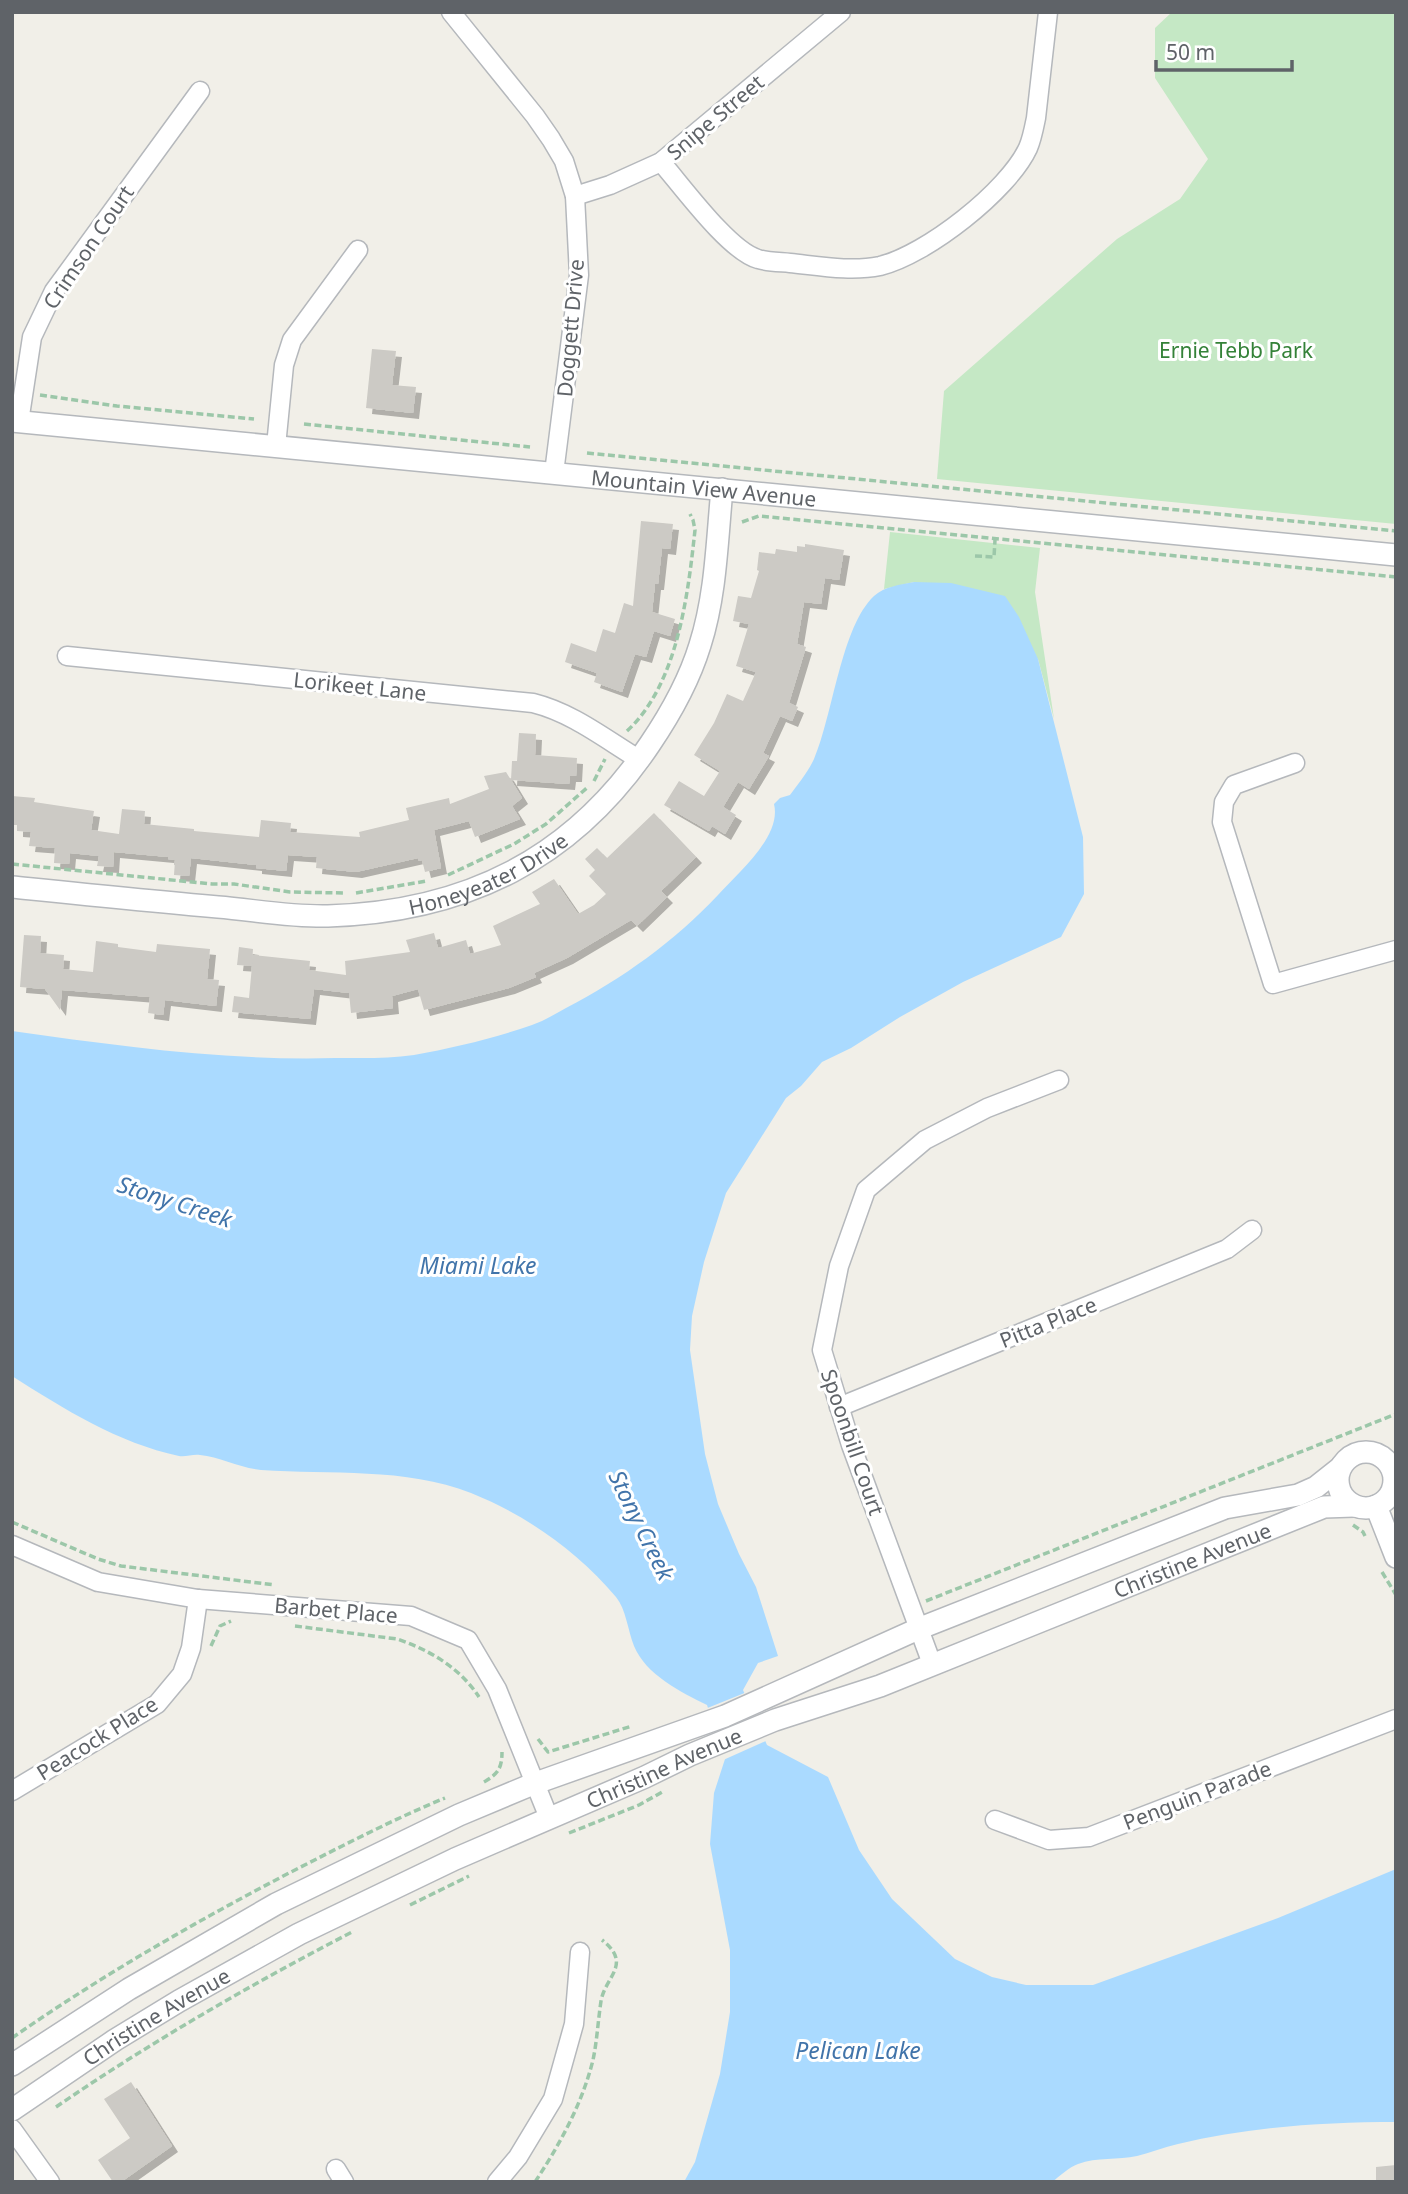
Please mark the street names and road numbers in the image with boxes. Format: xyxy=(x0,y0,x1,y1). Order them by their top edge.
street label: Snipe Street xyxy=(661,68,770,166)
street label: Crimson Court xyxy=(36,179,140,314)
street label: Doggett Drive xyxy=(550,258,590,398)
street label: Mountain View Avenue xyxy=(590,463,818,513)
street label: Lorikeet Lane xyxy=(292,665,428,707)
street label: Honeyeater Drive xyxy=(406,826,573,921)
street label: Pitta Place xyxy=(995,1290,1101,1354)
street label: Spoonbill Court xyxy=(815,1365,891,1519)
street label: Christine Avenue xyxy=(1109,1516,1275,1604)
street label: Barbet Place xyxy=(273,1591,399,1629)
street label: Peacock Place xyxy=(31,1690,163,1786)
street label: Christine Avenue xyxy=(582,1721,746,1815)
street label: Penguin Parade xyxy=(1119,1754,1275,1836)
street label: Christine Avenue xyxy=(77,1961,235,2072)

